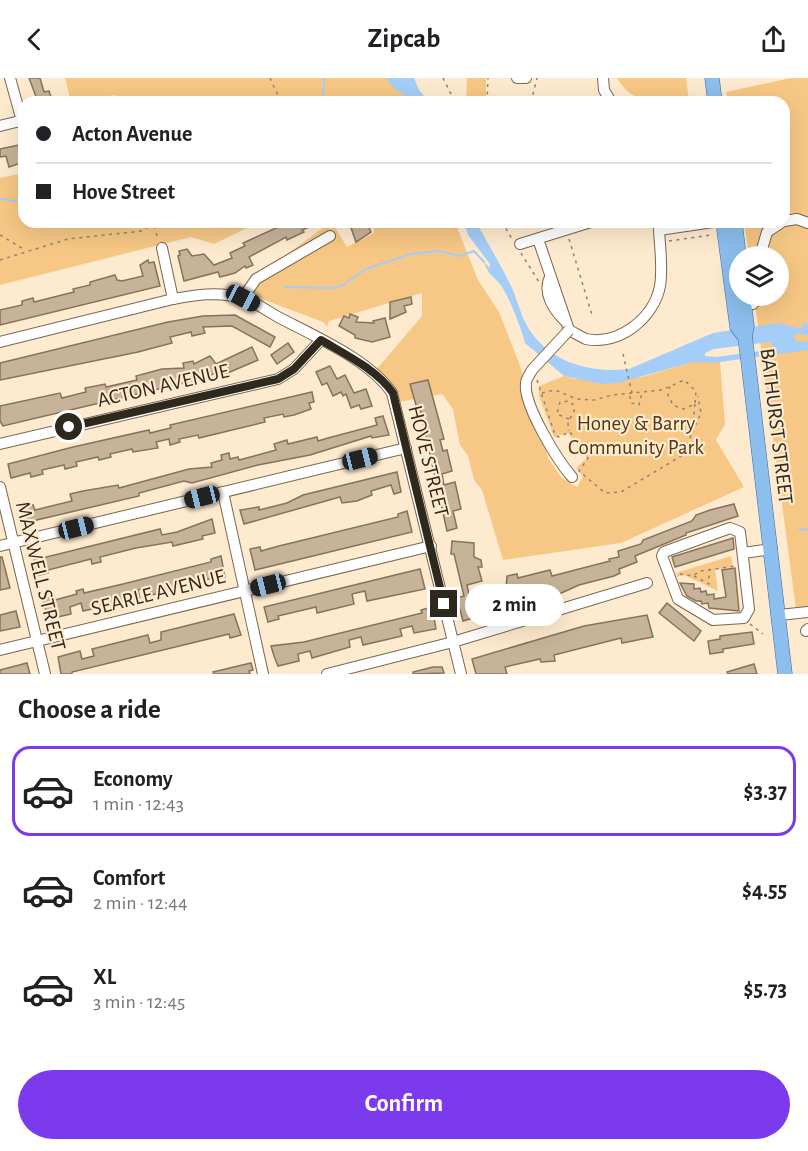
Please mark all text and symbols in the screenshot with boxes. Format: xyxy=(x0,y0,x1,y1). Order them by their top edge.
icon: back xyxy=(18,23,51,56)
icon: share xyxy=(757,23,790,56)
text: Zipcab xyxy=(368,25,440,52)
text: Acton Avenue xyxy=(72,123,192,145)
text: Hove Street xyxy=(72,181,175,203)
map controls xyxy=(729,246,789,306)
button: layers xyxy=(729,246,789,306)
car xyxy=(223,282,263,314)
street label: BATHURST STREET xyxy=(757,347,796,505)
street label: ACTON AVENUE xyxy=(95,360,231,411)
street label: HOVE STREET xyxy=(404,403,453,519)
route start xyxy=(55,413,82,440)
park label: Honey & Barry Community Park xyxy=(568,413,704,458)
car xyxy=(340,446,380,472)
car xyxy=(182,484,222,510)
street label: MAXWELL STREET xyxy=(12,499,69,653)
car xyxy=(56,515,96,541)
street label: SEARLE AVENUE xyxy=(89,566,227,619)
car xyxy=(248,572,288,598)
callout: 2 min xyxy=(465,583,564,625)
route end xyxy=(430,590,457,617)
text: 2 min xyxy=(492,595,537,615)
text: Choose a ride xyxy=(18,696,161,723)
icon: car xyxy=(21,764,75,818)
text: Economy xyxy=(93,768,173,790)
text: $3.37 xyxy=(744,780,787,802)
text: 1 min · 12:43 xyxy=(93,794,184,814)
icon: car xyxy=(21,863,75,917)
text: Comfort xyxy=(93,867,165,889)
text: $4.55 xyxy=(742,879,787,901)
text: 2 min · 12:44 xyxy=(93,893,188,913)
icon: car xyxy=(21,962,75,1016)
text: XL xyxy=(93,966,116,988)
text: $5.73 xyxy=(744,978,787,1000)
text: 3 min · 12:45 xyxy=(93,992,185,1012)
button: Confirm xyxy=(18,1070,790,1139)

